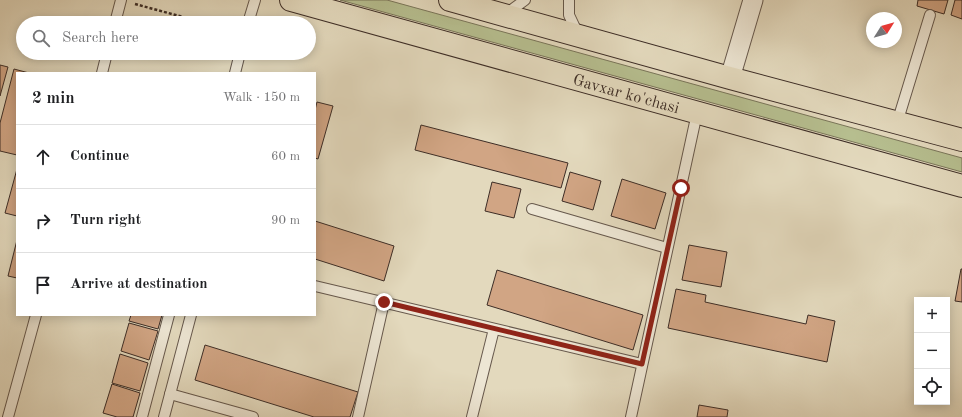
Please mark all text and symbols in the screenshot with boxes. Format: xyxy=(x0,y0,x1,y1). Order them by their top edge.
north arrow xyxy=(866,12,902,48)
search box xyxy=(16,16,316,60)
icon: search xyxy=(30,27,52,49)
text: Search here xyxy=(62,31,139,46)
street label: Gavxar ko'chasi xyxy=(571,73,681,117)
text: 2 min xyxy=(32,90,75,107)
text: Walk · 150 m xyxy=(223,91,300,104)
icon: ahead xyxy=(32,146,54,168)
text: Continue xyxy=(70,149,129,164)
text: 60 m xyxy=(271,150,300,163)
route start xyxy=(672,179,690,197)
icon: right xyxy=(32,210,54,232)
text: Turn right xyxy=(70,213,141,228)
text: 90 m xyxy=(271,214,300,227)
icon: arrive xyxy=(32,274,54,296)
text: Arrive at destination xyxy=(70,277,208,292)
route end xyxy=(375,293,393,311)
map controls xyxy=(914,297,950,405)
button: + xyxy=(914,297,950,333)
button: − xyxy=(914,333,950,369)
button: locate xyxy=(914,369,950,405)

